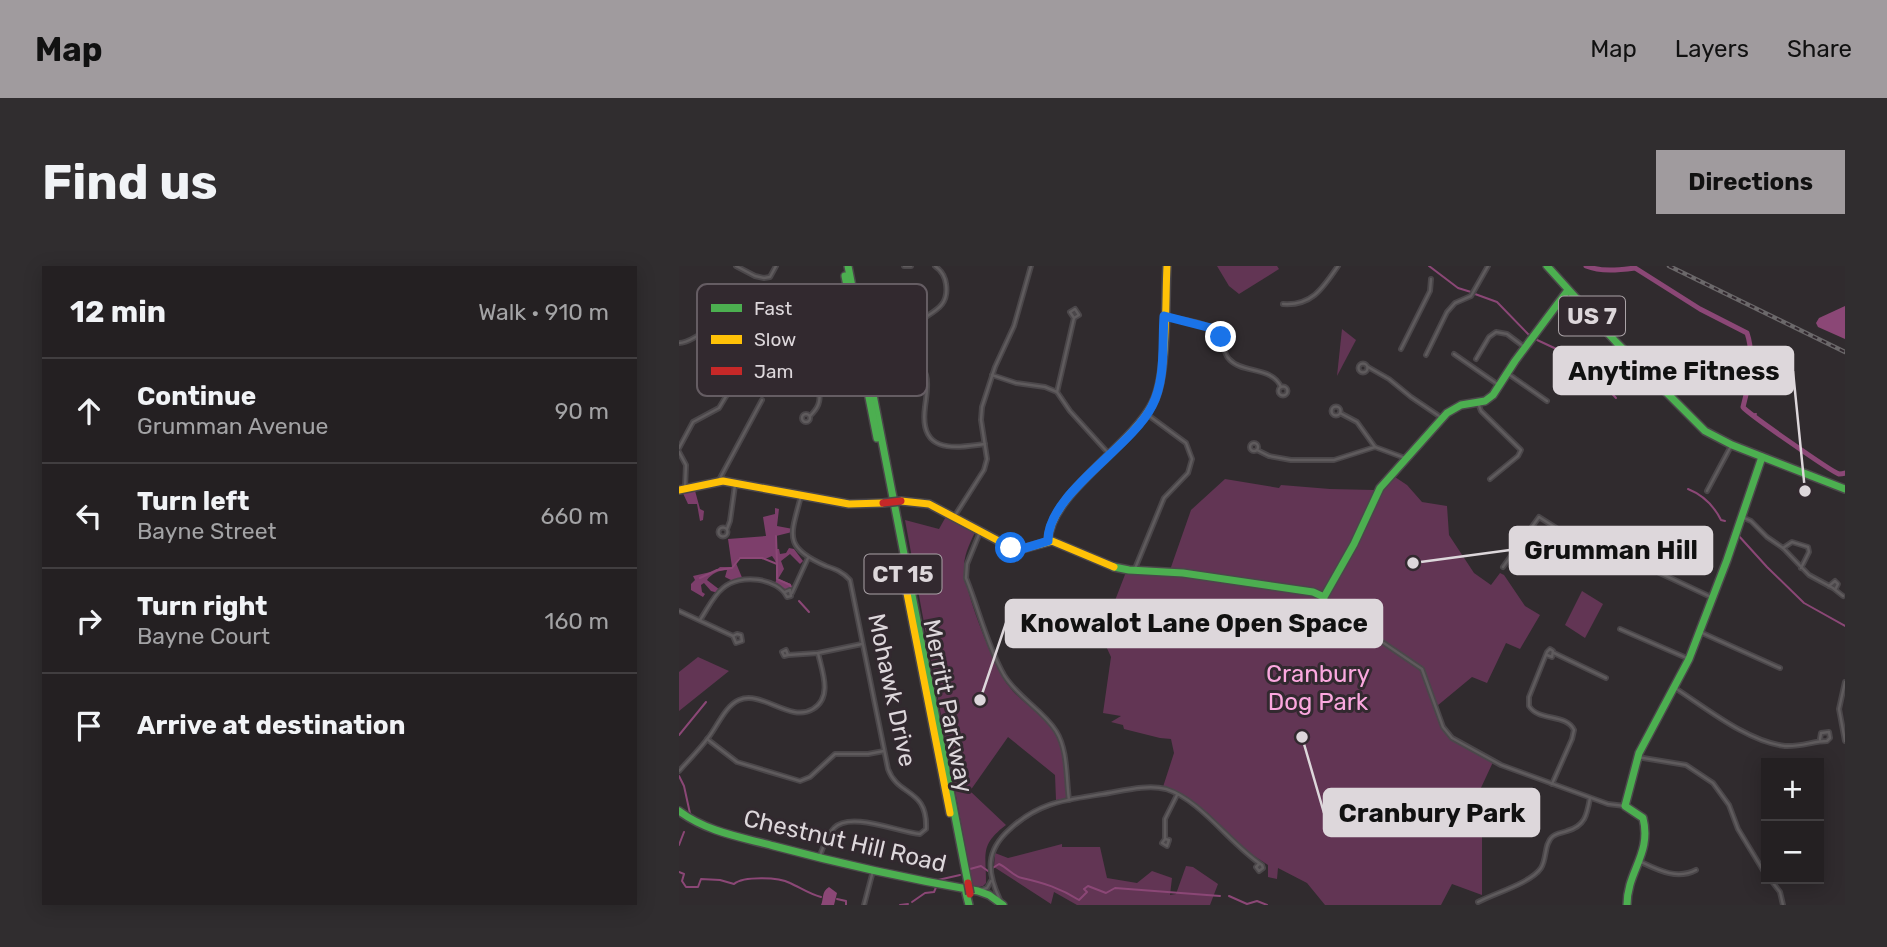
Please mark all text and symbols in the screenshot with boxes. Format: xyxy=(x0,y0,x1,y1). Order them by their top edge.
text: Map xyxy=(35,30,103,69)
text: Map xyxy=(1590,35,1637,63)
text: Layers xyxy=(1675,35,1749,63)
text: Share xyxy=(1787,35,1852,63)
button: Directions xyxy=(1656,150,1845,214)
text: Find us xyxy=(42,153,218,211)
legend xyxy=(697,284,927,396)
text: 12 min xyxy=(70,294,166,330)
text: Fast xyxy=(754,297,793,320)
road number: US 7 xyxy=(1559,297,1625,336)
text: Walk · 910 m xyxy=(478,298,609,326)
route end xyxy=(1205,321,1236,352)
text: Slow xyxy=(754,328,796,351)
callout: Anytime Fitness xyxy=(1554,347,1793,394)
text: Anytime Fitness xyxy=(1568,356,1780,387)
text: Jam xyxy=(754,360,793,383)
text: Continue xyxy=(137,381,256,412)
icon: ahead xyxy=(70,392,108,430)
text: 90 m xyxy=(555,397,609,425)
text: Grumman Avenue xyxy=(137,412,328,440)
text: Turn left xyxy=(137,486,249,517)
icon: left xyxy=(70,497,108,535)
text: 660 m xyxy=(541,502,609,530)
text: Bayne Street xyxy=(137,517,276,545)
callout: Grumman Hill xyxy=(1510,527,1712,574)
route start xyxy=(995,532,1026,563)
text: Grumman Hill xyxy=(1524,535,1698,566)
road number: CT 15 xyxy=(865,554,941,594)
text: Turn right xyxy=(137,591,267,622)
callout: Knowalot Lane Open Space xyxy=(1006,600,1382,647)
icon: right xyxy=(70,602,108,640)
text: 160 m xyxy=(545,607,609,635)
text: Knowalot Lane Open Space xyxy=(1020,608,1368,639)
street label: Mohawk Drive xyxy=(862,611,922,769)
street label: Merritt Parkway xyxy=(917,617,979,795)
text: Bayne Court xyxy=(137,622,270,650)
park label: Cranbury Dog Park xyxy=(1266,660,1370,716)
icon: arrive xyxy=(70,707,108,745)
text: Arrive at destination xyxy=(137,710,405,741)
map controls xyxy=(1761,758,1824,884)
button: + xyxy=(1761,758,1824,821)
callout: Cranbury Park xyxy=(1324,789,1539,836)
text: Cranbury Park xyxy=(1339,798,1526,829)
street label: Chestnut Hill Road xyxy=(741,804,949,878)
button: − xyxy=(1761,821,1824,884)

